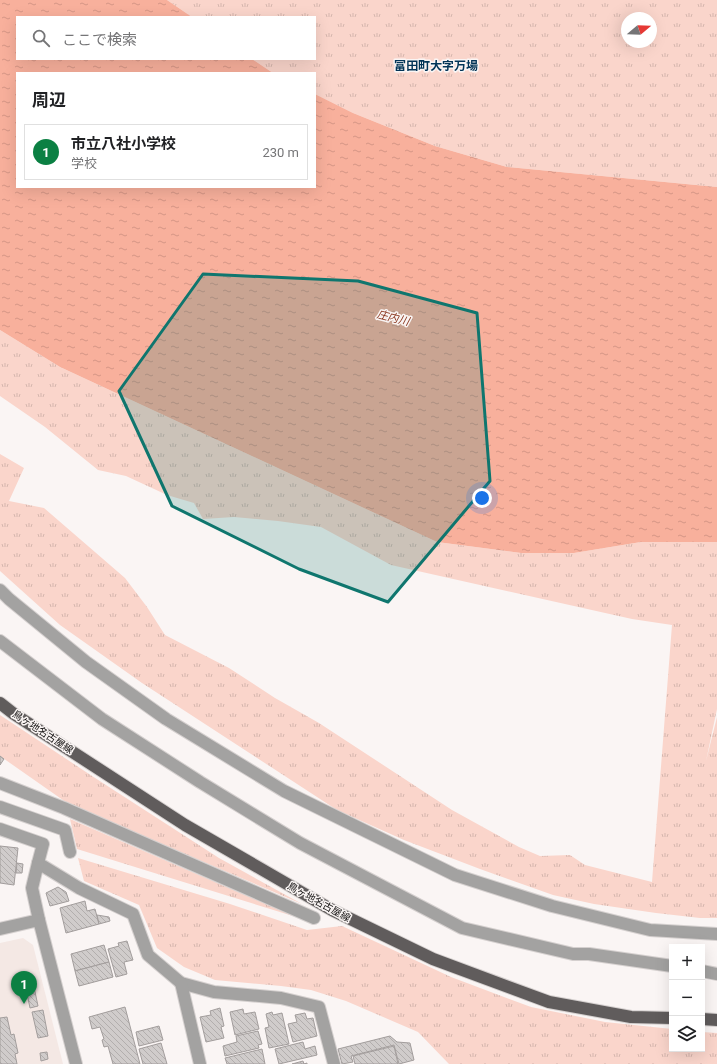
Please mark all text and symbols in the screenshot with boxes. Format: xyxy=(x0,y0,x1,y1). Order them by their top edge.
north arrow xyxy=(621,12,657,48)
search box xyxy=(16,16,316,60)
icon: search xyxy=(30,27,52,49)
text: ここで検索 xyxy=(62,31,137,49)
district label: 富田町大字万場 xyxy=(394,59,478,73)
text: 周辺 xyxy=(32,90,66,110)
text: 市立八社小学校 xyxy=(71,135,176,153)
text: 1 xyxy=(42,145,50,160)
text: 230 m xyxy=(262,145,299,160)
text: 学校 xyxy=(71,156,97,171)
water label: 庄内川 xyxy=(375,308,412,329)
your location xyxy=(472,488,492,508)
street label: 鳥ヶ地名古屋線 xyxy=(11,708,75,756)
street label: 鳥ヶ地名古屋線 xyxy=(286,880,352,924)
map controls xyxy=(669,944,705,1052)
button: + xyxy=(669,944,705,980)
pin: 1 xyxy=(11,971,37,1004)
button: − xyxy=(669,980,705,1016)
button: layers xyxy=(669,1016,705,1052)

